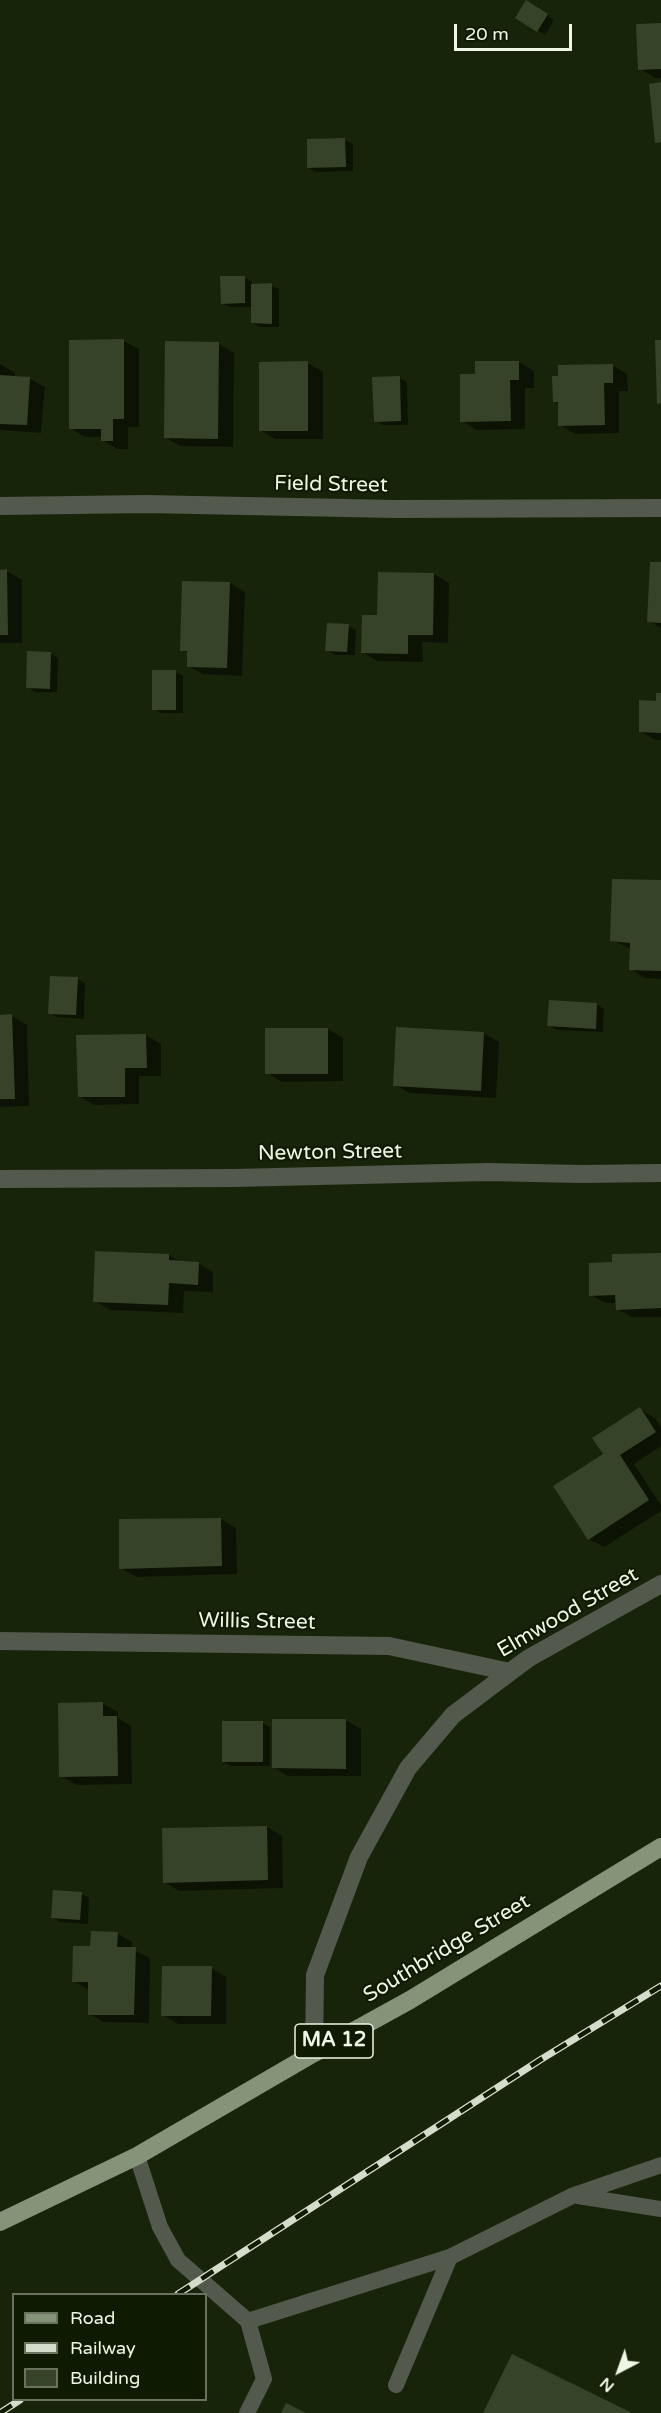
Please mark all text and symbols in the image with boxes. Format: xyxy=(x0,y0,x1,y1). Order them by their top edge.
scale bar xyxy=(457,12,576,50)
text: 20 m xyxy=(465,23,509,45)
street label: Field Street xyxy=(274,471,388,499)
street label: Newton Street xyxy=(258,1139,402,1167)
street label: Elmwood Street xyxy=(493,1562,643,1664)
street label: Willis Street xyxy=(198,1608,316,1636)
street label: Southbridge Street xyxy=(359,1889,535,2009)
road number: MA 12 xyxy=(295,2024,373,2058)
legend xyxy=(12,2293,207,2401)
text: Road xyxy=(70,2307,115,2329)
text: Railway xyxy=(70,2337,136,2359)
north arrow xyxy=(589,2341,649,2401)
text: Building xyxy=(70,2367,140,2389)
text: N xyxy=(596,2373,619,2396)

